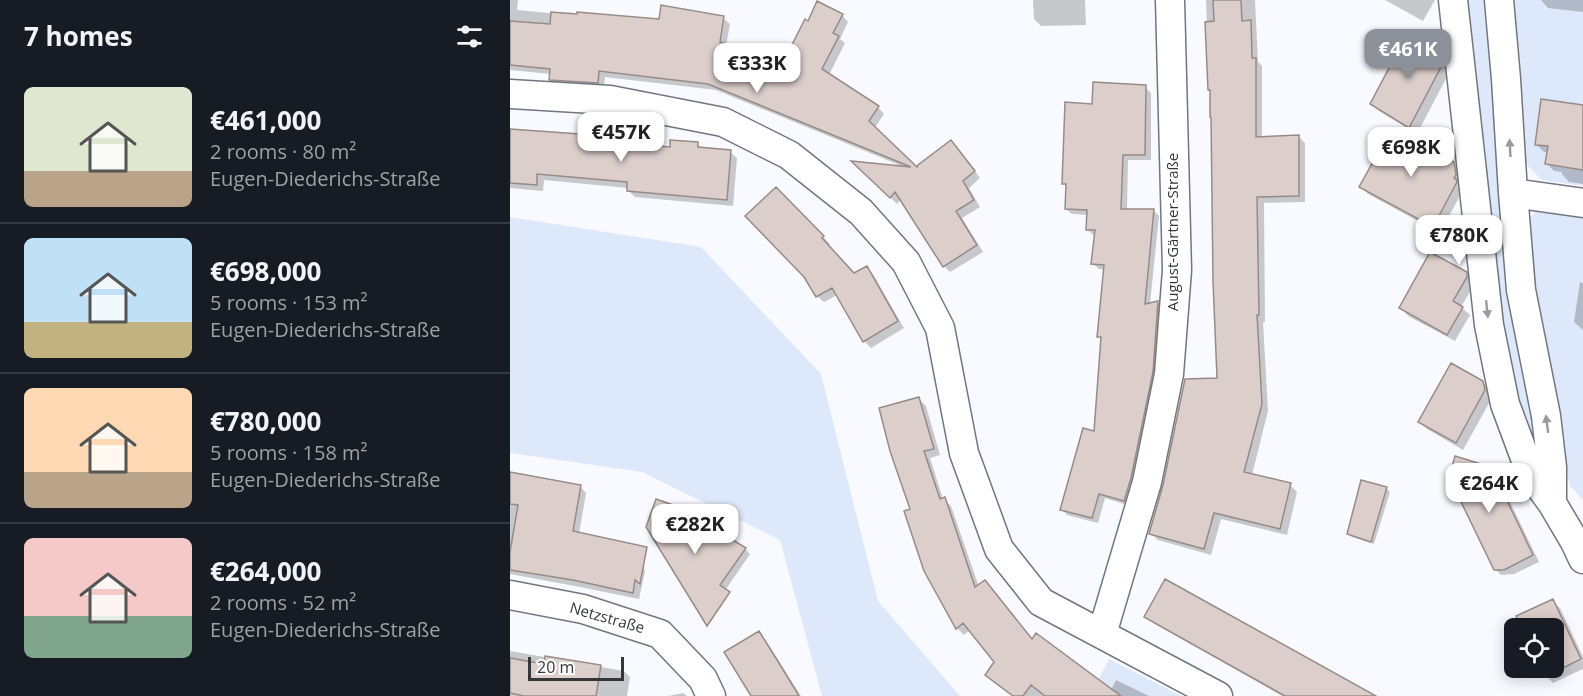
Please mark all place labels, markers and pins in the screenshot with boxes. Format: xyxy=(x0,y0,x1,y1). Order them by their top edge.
pin: €461K xyxy=(1366,29,1450,80)
pin: €333K xyxy=(715,43,799,94)
pin: €457K xyxy=(579,112,663,163)
pin: €698K xyxy=(1369,127,1453,178)
pin: €780K xyxy=(1417,215,1501,266)
pin: €264K xyxy=(1447,463,1531,514)
pin: €282K xyxy=(653,504,737,555)

